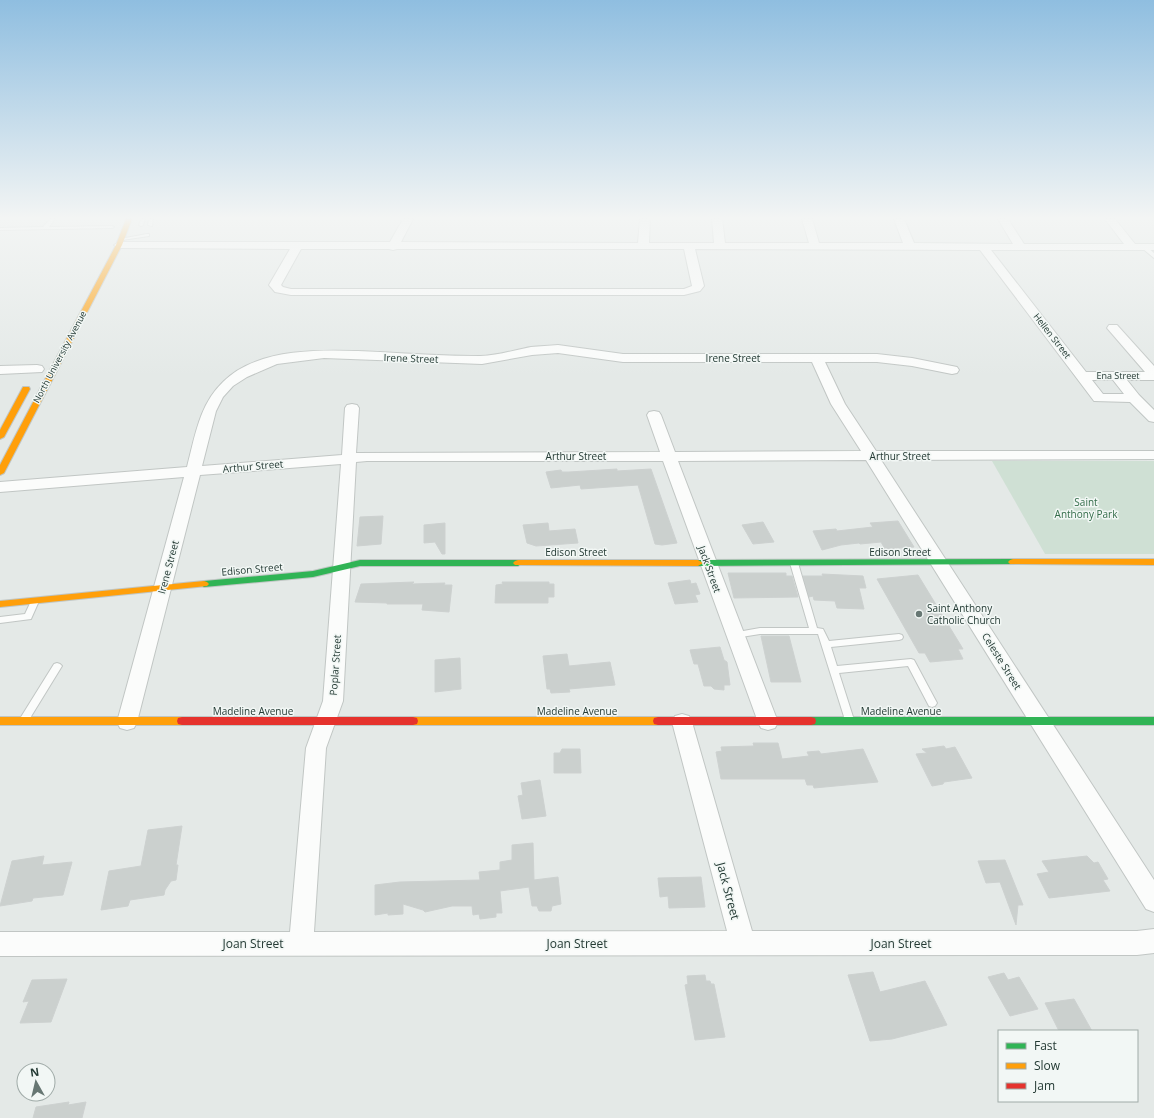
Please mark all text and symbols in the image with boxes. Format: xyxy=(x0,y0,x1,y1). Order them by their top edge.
street label: North University Avenue xyxy=(30,308,89,405)
street label: Hellen Street xyxy=(1031,310,1074,361)
street label: Irene Street xyxy=(383,350,439,366)
street label: Irene Street xyxy=(706,351,761,365)
street label: Ena Street xyxy=(1097,369,1140,382)
street label: Arthur Street xyxy=(546,449,607,463)
street label: Arthur Street xyxy=(870,449,931,463)
street label: Arthur Street xyxy=(222,456,284,476)
park label: Saint Anthony Park xyxy=(1055,495,1118,521)
street label: Irene Street xyxy=(154,538,182,595)
street label: Jack Street xyxy=(695,543,725,595)
street label: Edison Street xyxy=(545,545,607,559)
street label: Edison Street xyxy=(869,545,931,559)
street label: Edison Street xyxy=(221,559,284,579)
place label: Saint Anthony Catholic Church xyxy=(927,601,1001,627)
marker: Saint Anthony Catholic Church xyxy=(914,609,924,619)
street label: Celeste Street xyxy=(979,630,1025,692)
street label: Poplar Street xyxy=(326,634,344,696)
street label: Madeline Avenue xyxy=(213,704,294,718)
street label: Madeline Avenue xyxy=(537,704,618,718)
street label: Madeline Avenue xyxy=(861,704,942,718)
street label: Jack Street xyxy=(712,859,744,921)
street label: Joan Street xyxy=(221,935,284,952)
street label: Joan Street xyxy=(545,935,608,952)
street label: Joan Street xyxy=(869,935,932,952)
legend xyxy=(998,1030,1138,1102)
text: Fast xyxy=(1034,1037,1057,1054)
text: Slow xyxy=(1034,1057,1061,1074)
north arrow xyxy=(16,1062,56,1102)
text: N xyxy=(29,1064,40,1080)
text: Jam xyxy=(1033,1077,1055,1094)

